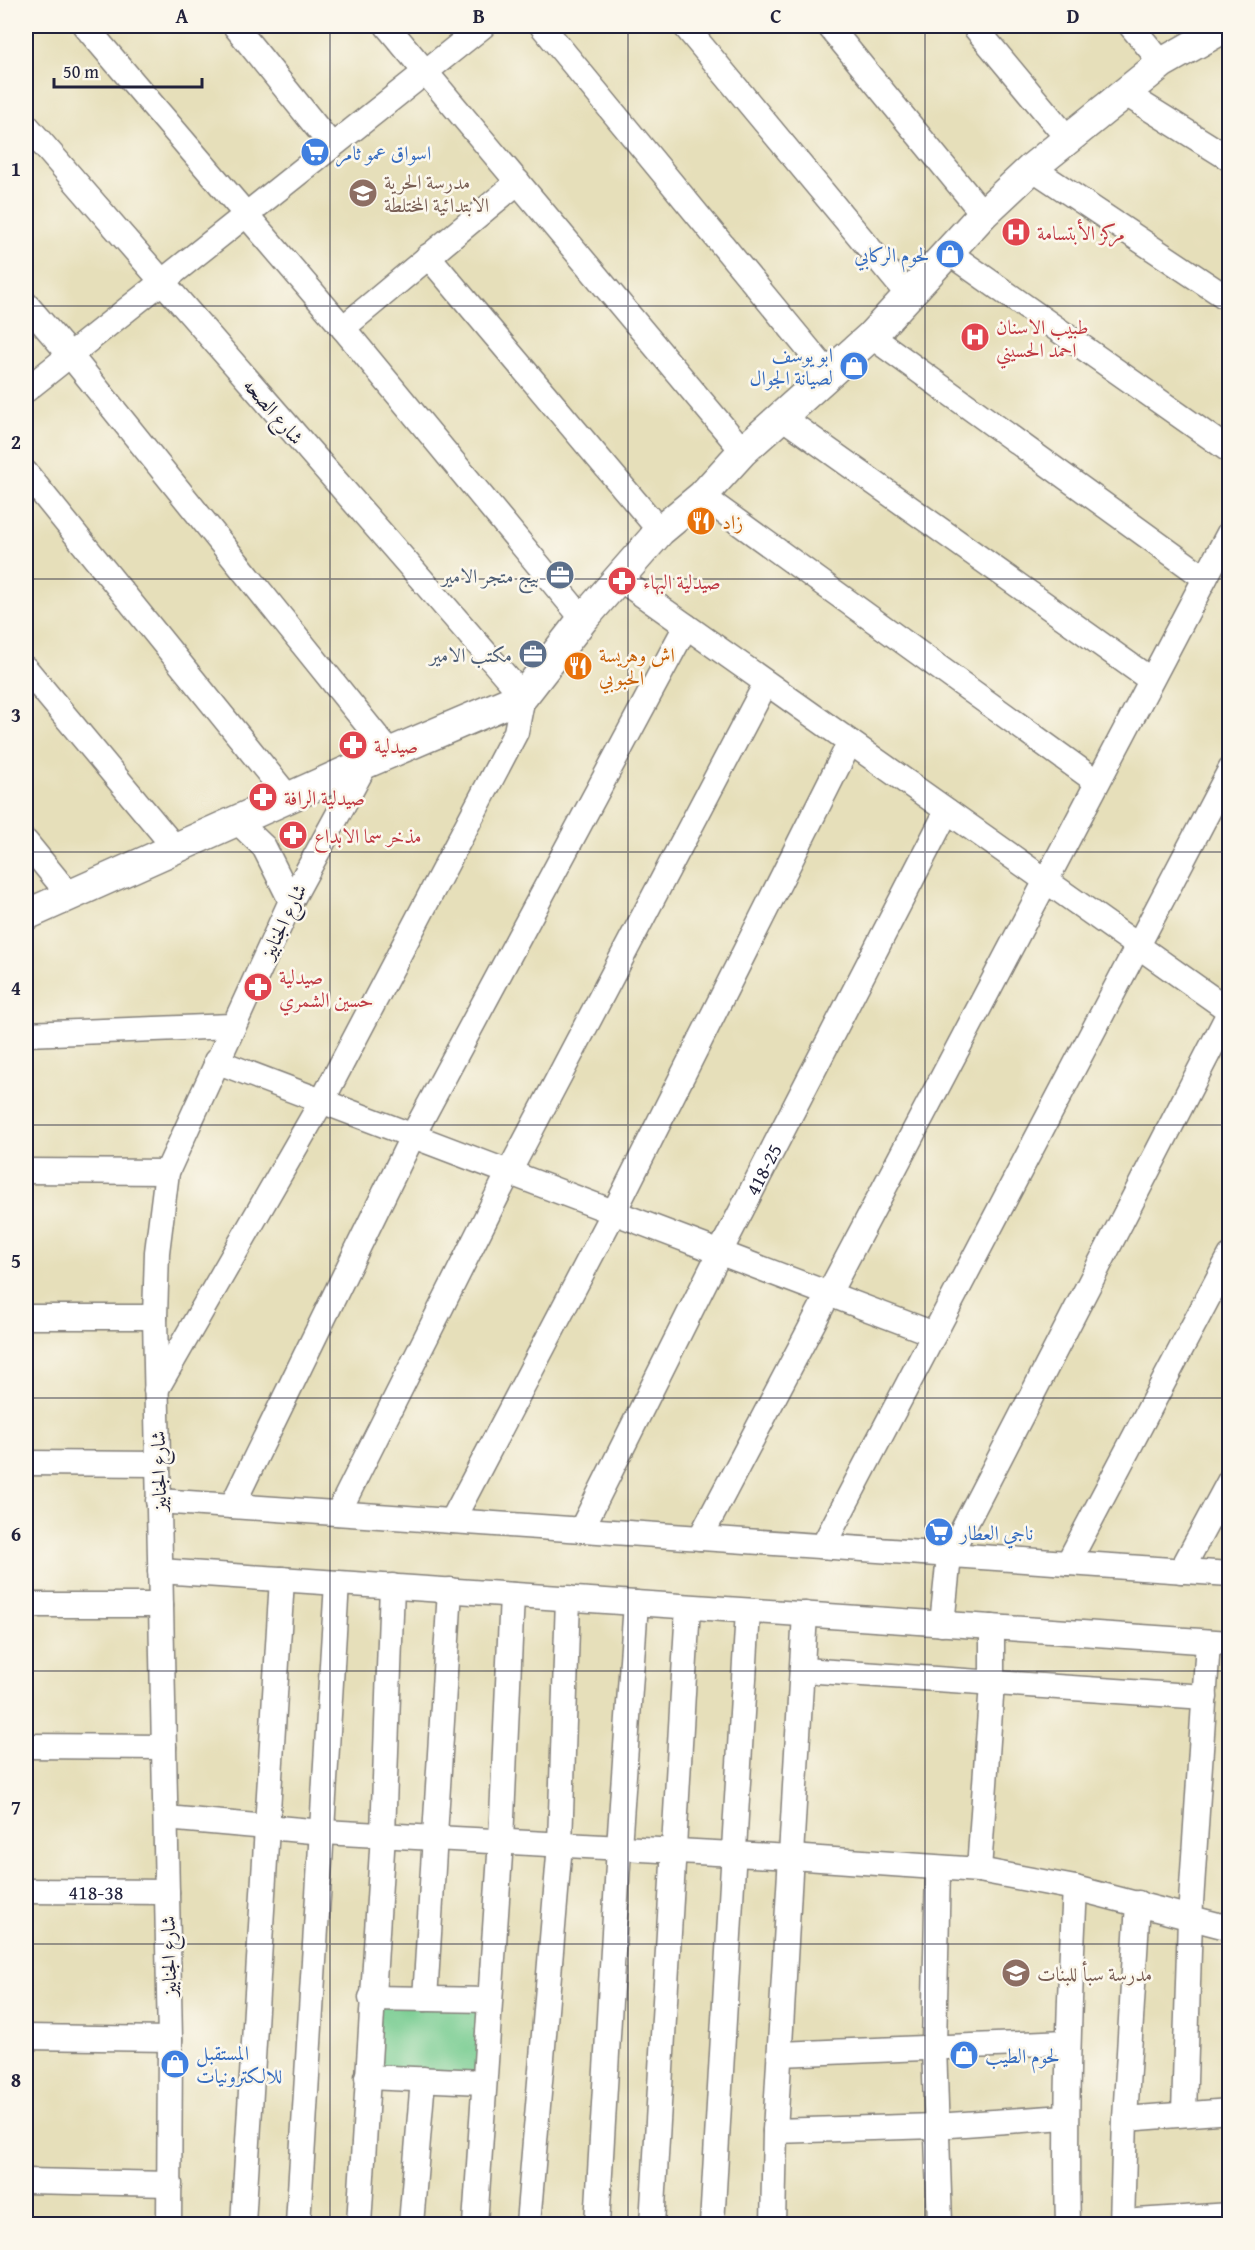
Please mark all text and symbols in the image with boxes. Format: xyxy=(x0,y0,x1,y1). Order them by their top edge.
text: A xyxy=(176,1,189,30)
text: B xyxy=(473,1,485,30)
text: C xyxy=(770,1,782,30)
text: D xyxy=(1066,1,1080,30)
scale bar xyxy=(54,51,202,89)
text: 50 m xyxy=(63,58,99,85)
supermarket icon: اسواق عمو ثامر xyxy=(299,136,331,168)
place label: اسواق عمو ثامر xyxy=(336,138,431,167)
text: 1 xyxy=(11,154,21,183)
place label: مدرسة الحرية الابتدائية المختلطة xyxy=(384,167,489,219)
school or university icon: مدرسة الحرية الابتدائية المختلطة xyxy=(347,177,379,209)
hospital icon: مركز الأبتسامة xyxy=(1000,216,1032,248)
place label: مركز الأبتسامة xyxy=(1037,218,1125,247)
shop icon: لحوم الركابي xyxy=(934,238,966,270)
place label: لحوم الركابي xyxy=(854,240,929,273)
place label: طبيب الاسنان احمد الحسيني xyxy=(996,312,1089,369)
hospital icon: طبيب الاسنان احمد الحسيني xyxy=(959,321,991,353)
place label: ابو يوسف لصيانة الجوال xyxy=(750,340,833,392)
shop icon: ابو يوسف لصيانة الجوال xyxy=(838,350,870,382)
street label: شارع الصحه xyxy=(234,371,311,453)
text: 2 xyxy=(11,427,21,456)
restaurant icon: زاد xyxy=(685,505,717,537)
place label: زاد xyxy=(722,507,743,536)
office icon: بيج متجر الامير xyxy=(544,559,576,591)
place label: بيج متجر الامير xyxy=(439,561,539,594)
pharmacy icon: صيدلية البهاء xyxy=(606,565,638,597)
place label: صيدلية البهاء xyxy=(643,567,721,596)
office icon: مكتب الامير xyxy=(517,638,549,670)
place label: مكتب الامير xyxy=(428,640,512,669)
place label: اش وهريسة الحبوبي xyxy=(599,640,675,694)
restaurant icon: اش وهريسة الحبوبي xyxy=(562,650,594,682)
text: 3 xyxy=(11,700,21,729)
pharmacy icon: صيدلية xyxy=(337,729,369,761)
place label: صيدلية xyxy=(374,731,418,760)
pharmacy icon: صيدلية الرافة xyxy=(247,781,279,813)
place label: صيدلية الرافة xyxy=(284,783,365,812)
pharmacy icon: مذخر سما الابداع xyxy=(277,819,309,851)
place label: مذخر سما الابداع xyxy=(314,821,421,854)
street label: شارع الجنابيز xyxy=(251,879,317,967)
place label: صيدلية حسين الشمري xyxy=(279,962,374,1016)
pharmacy icon: صيدلية حسين الشمري xyxy=(242,971,274,1003)
text: 4 xyxy=(11,973,21,1002)
street label: 418-25 xyxy=(737,1138,788,1200)
text: 5 xyxy=(11,1246,21,1275)
street label: شارع الجنابيز xyxy=(143,1431,177,1513)
supermarket icon: ناجي العطار xyxy=(923,1516,955,1548)
place label: ناجي العطار xyxy=(958,1518,1034,1549)
text: 6 xyxy=(11,1519,21,1548)
text: 7 xyxy=(11,1792,21,1821)
street label: 418-38 xyxy=(68,1877,124,1906)
street label: شارع الجنابيز xyxy=(153,1916,187,1998)
school or university icon: مدرسة سبأ للبنات xyxy=(1000,1957,1032,1989)
place label: مدرسة سبأ للبنات xyxy=(1037,1959,1152,1988)
place label: المستقبل للالكترونيات xyxy=(196,2038,282,2090)
shop icon: لحوم الطيب xyxy=(948,2039,980,2071)
place label: لحوم الطيب xyxy=(985,2041,1059,2074)
shop icon: المستقبل للالكترونيات xyxy=(159,2048,191,2080)
text: 8 xyxy=(11,2065,21,2094)

